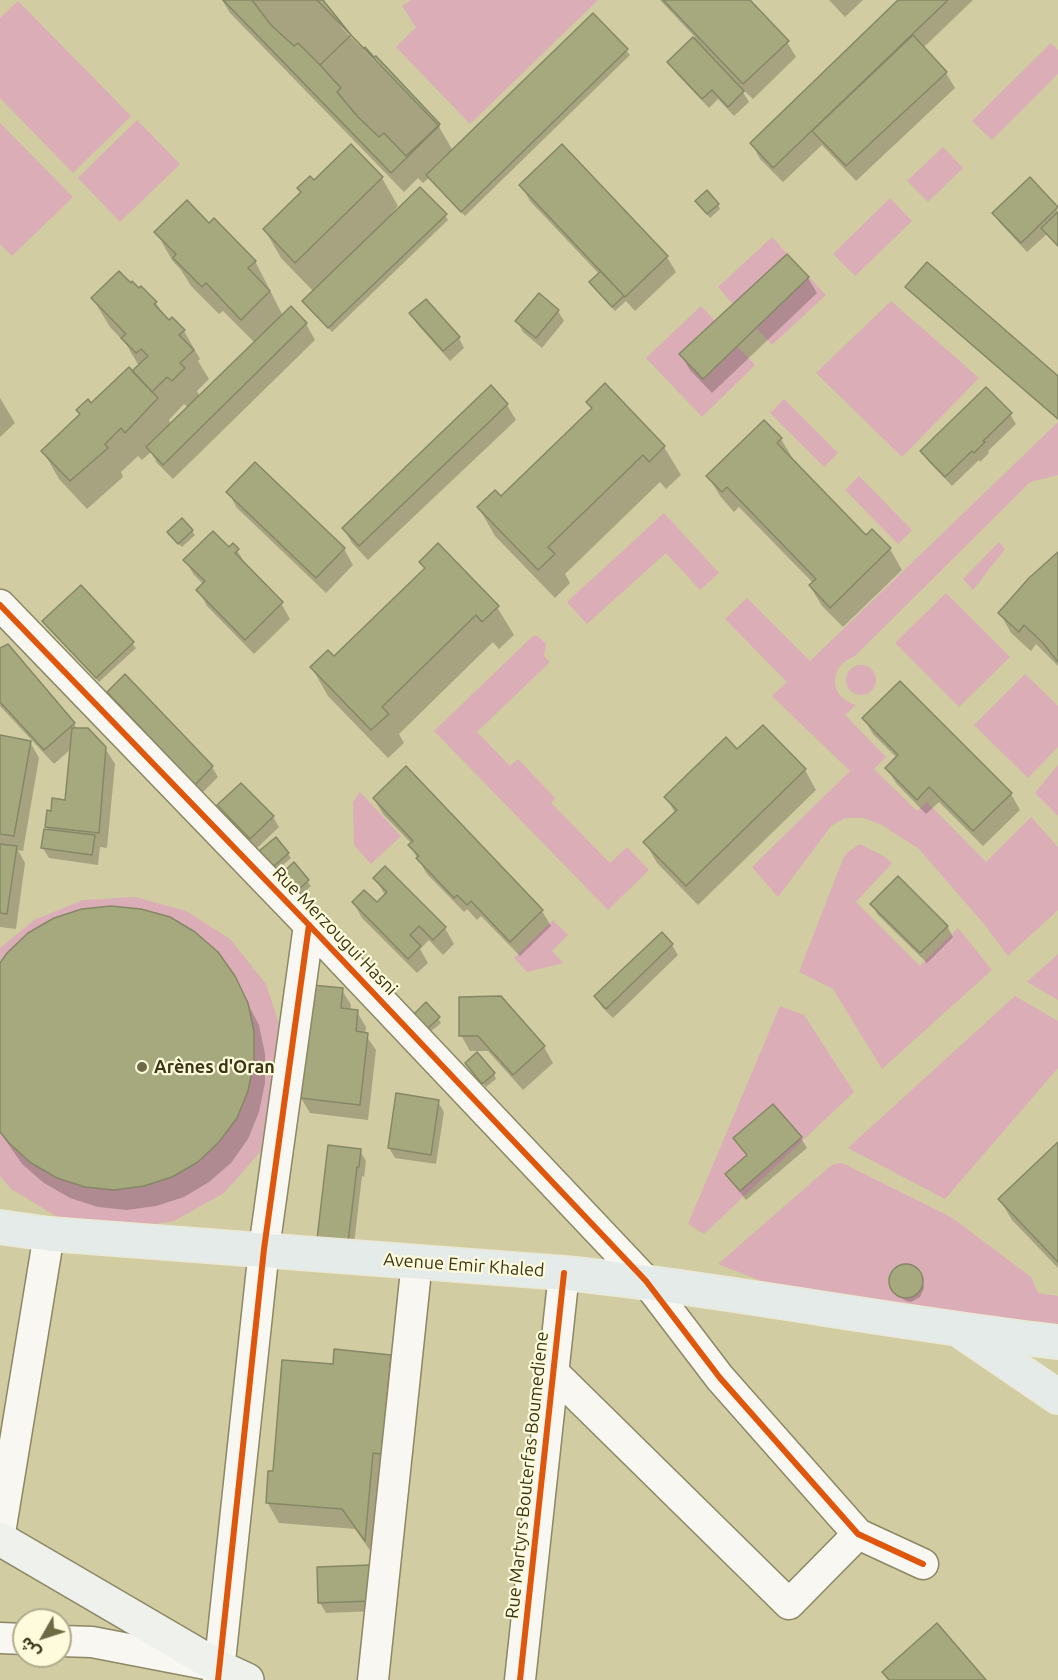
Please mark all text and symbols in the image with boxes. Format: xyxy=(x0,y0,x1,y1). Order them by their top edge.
street label: Rue Merzougui Hasni xyxy=(268,862,402,1000)
place label: Arènes d'Oran xyxy=(154,1056,275,1078)
marker: Arènes d'Oran xyxy=(135,1060,149,1074)
street label: Avenue Emir Khaled xyxy=(383,1249,545,1281)
street label: Rue Martyrs Bouterfas Boumediene xyxy=(501,1330,553,1620)
north arrow xyxy=(12,1608,72,1668)
text: ش xyxy=(16,1634,43,1662)

